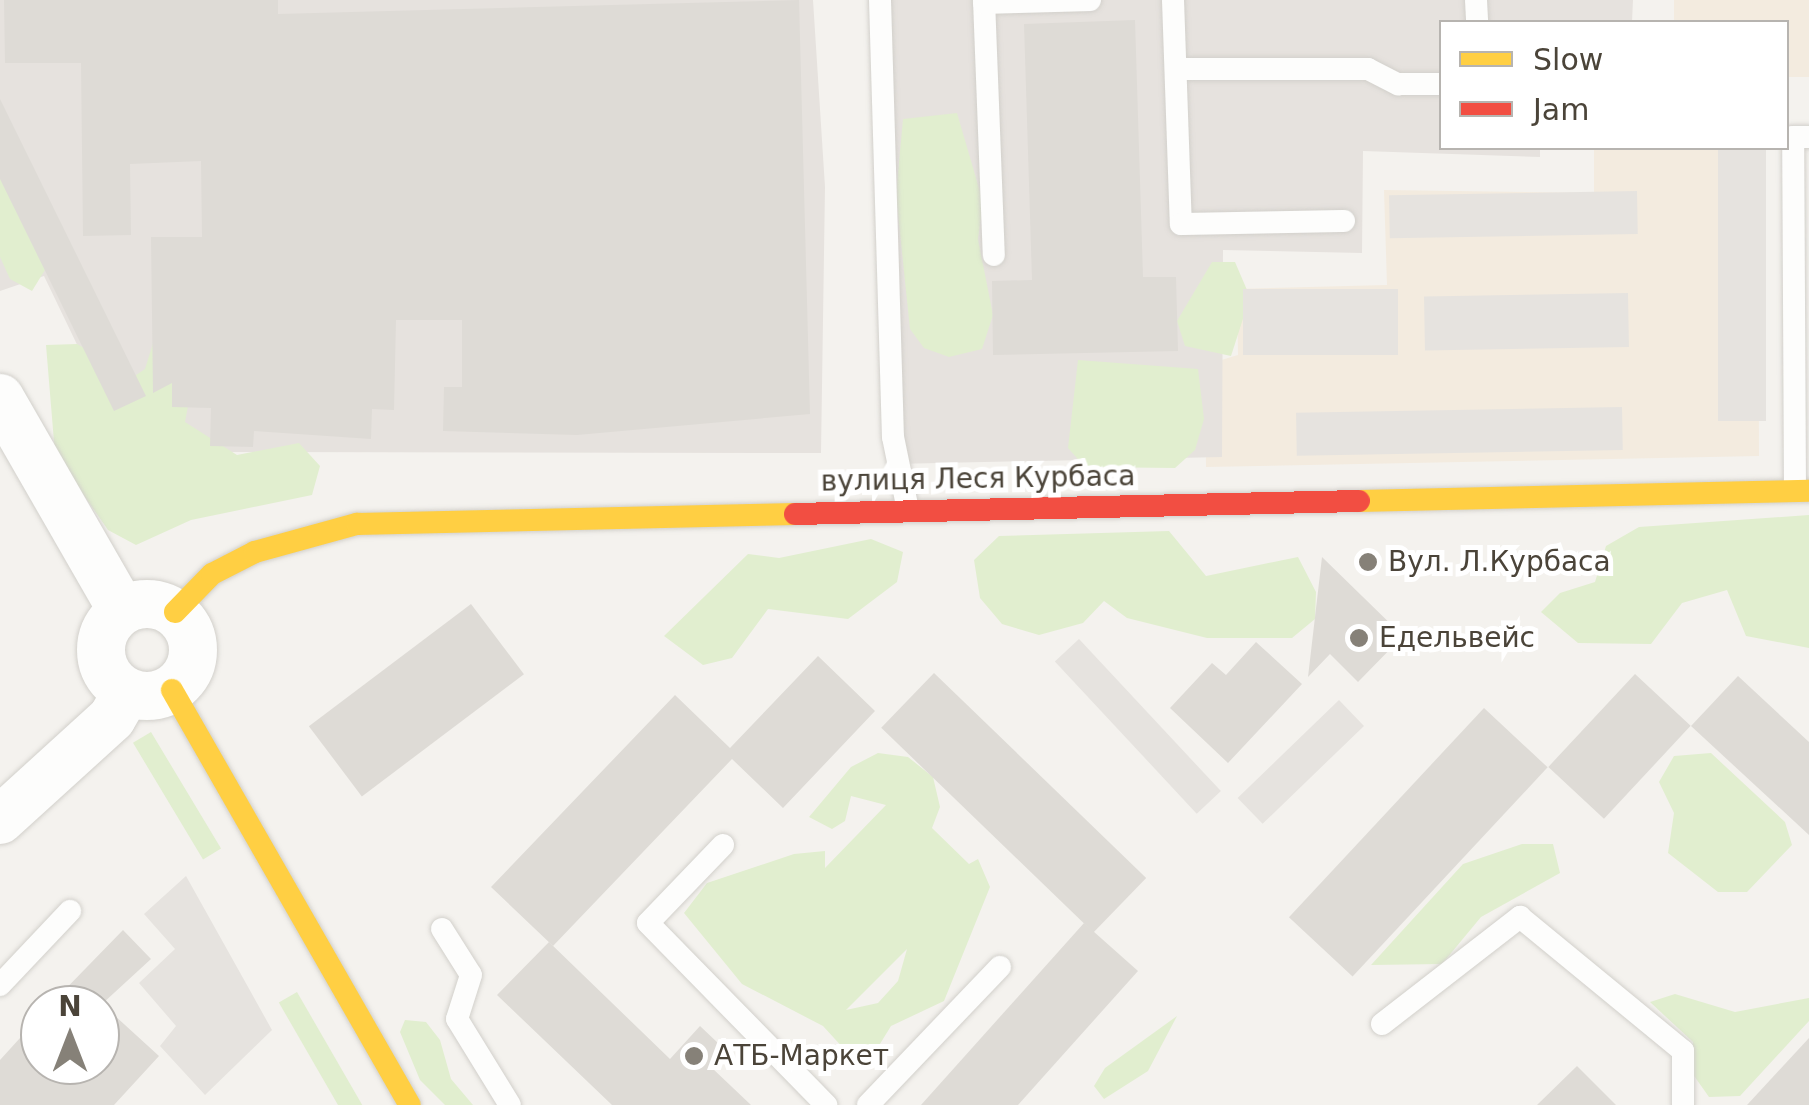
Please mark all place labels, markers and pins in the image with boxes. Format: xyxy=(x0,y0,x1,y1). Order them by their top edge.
place label: Вул. Л.Курбаса xyxy=(1388,545,1611,579)
marker: Вул. Л.Курбаса xyxy=(1357,551,1379,573)
place label: Едельвейс xyxy=(1379,621,1535,655)
marker: Едельвейс xyxy=(1348,627,1370,649)
place label: АТБ-Маркет xyxy=(714,1039,889,1073)
marker: АТБ-Маркет xyxy=(683,1045,705,1067)

